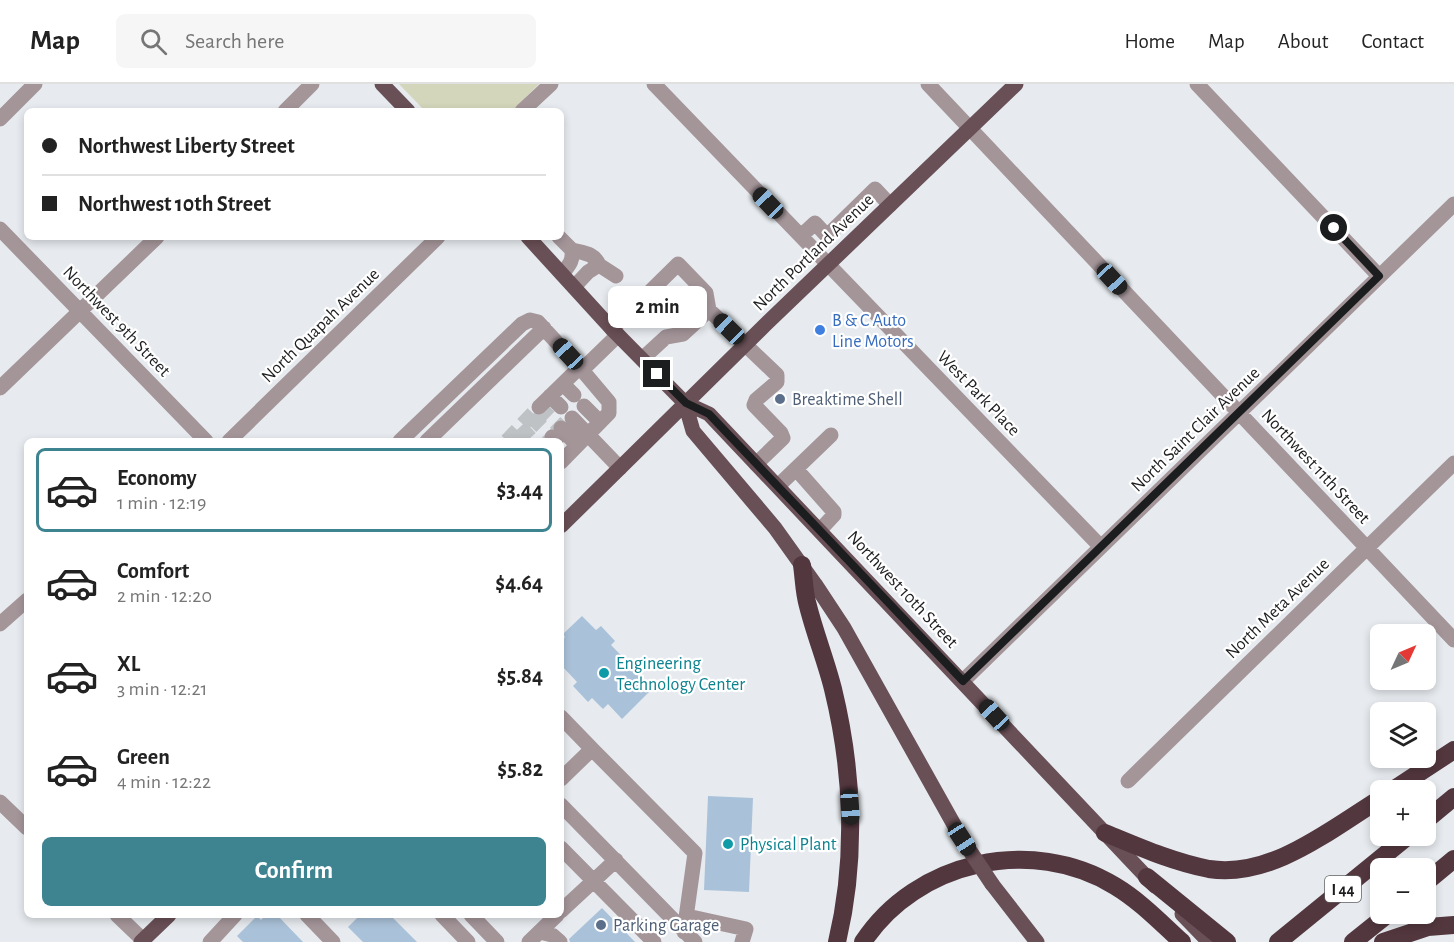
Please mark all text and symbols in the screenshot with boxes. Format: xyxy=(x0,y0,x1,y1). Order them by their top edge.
search box xyxy=(116,14,536,68)
icon: search xyxy=(137,25,170,58)
text: Map xyxy=(30,27,80,55)
text: Search here xyxy=(185,30,284,52)
text: Home xyxy=(1124,31,1175,52)
text: Map xyxy=(1208,31,1245,52)
text: About xyxy=(1278,31,1328,52)
text: Contact xyxy=(1361,31,1424,52)
text: Northwest Liberty Street xyxy=(78,135,295,157)
car xyxy=(749,184,787,222)
street label: North Portland Avenue xyxy=(750,191,877,315)
text: Northwest 10th Street xyxy=(78,193,271,215)
route start xyxy=(1320,214,1347,241)
car xyxy=(1093,260,1131,298)
street label: Northwest 9th Street xyxy=(59,263,174,381)
street label: North Quapah Avenue xyxy=(258,265,383,386)
callout: 2 min xyxy=(608,287,706,329)
text: 2 min xyxy=(635,297,680,317)
car xyxy=(710,310,748,348)
place label: B & C Auto Line Motors xyxy=(832,312,914,351)
marker: B & C Auto Line Motors xyxy=(813,323,827,337)
car xyxy=(549,335,587,373)
street label: West Park Place xyxy=(933,348,1023,440)
route end xyxy=(643,360,670,387)
street label: North Saint Clair Avenue xyxy=(1128,364,1263,496)
place label: Breaktime Shell xyxy=(792,391,903,409)
marker: Breaktime Shell xyxy=(773,392,787,406)
street label: Northwest 11th Street xyxy=(1258,406,1373,528)
icon: car xyxy=(45,463,99,517)
text: Economy xyxy=(117,467,197,489)
text: $3.44 xyxy=(496,479,543,501)
text: 1 min · 12:19 xyxy=(117,493,206,513)
street label: Northwest 10th Street xyxy=(844,528,961,652)
street label: North Meta Avenue xyxy=(1222,555,1333,662)
icon: car xyxy=(45,556,99,610)
text: Comfort xyxy=(117,560,189,582)
text: $4.64 xyxy=(495,572,543,594)
text: 2 min · 12:20 xyxy=(117,586,212,606)
north arrow xyxy=(1370,624,1436,690)
map controls xyxy=(1370,624,1436,924)
icon: car xyxy=(45,649,99,703)
text: XL xyxy=(117,653,140,675)
place label: Engineering Technology Center xyxy=(616,655,745,694)
text: $5.84 xyxy=(497,665,543,687)
marker: Engineering Technology Center xyxy=(597,666,611,680)
text: 3 min · 12:21 xyxy=(117,679,207,699)
car xyxy=(975,696,1013,734)
button: layers xyxy=(1370,702,1436,768)
icon: car xyxy=(45,742,99,796)
text: Green xyxy=(117,746,170,768)
text: $5.82 xyxy=(497,758,543,780)
text: 4 min · 12:22 xyxy=(117,772,211,792)
button: + xyxy=(1370,780,1436,846)
car xyxy=(840,788,860,826)
car xyxy=(945,819,979,859)
place label: Physical Plant xyxy=(740,836,837,854)
button: Confirm xyxy=(42,837,546,906)
marker: Physical Plant xyxy=(721,837,735,851)
button: − xyxy=(1370,858,1436,924)
road number: I 44 xyxy=(1325,876,1361,902)
place label: Parking Garage xyxy=(613,917,719,935)
marker: Parking Garage xyxy=(594,918,608,932)

